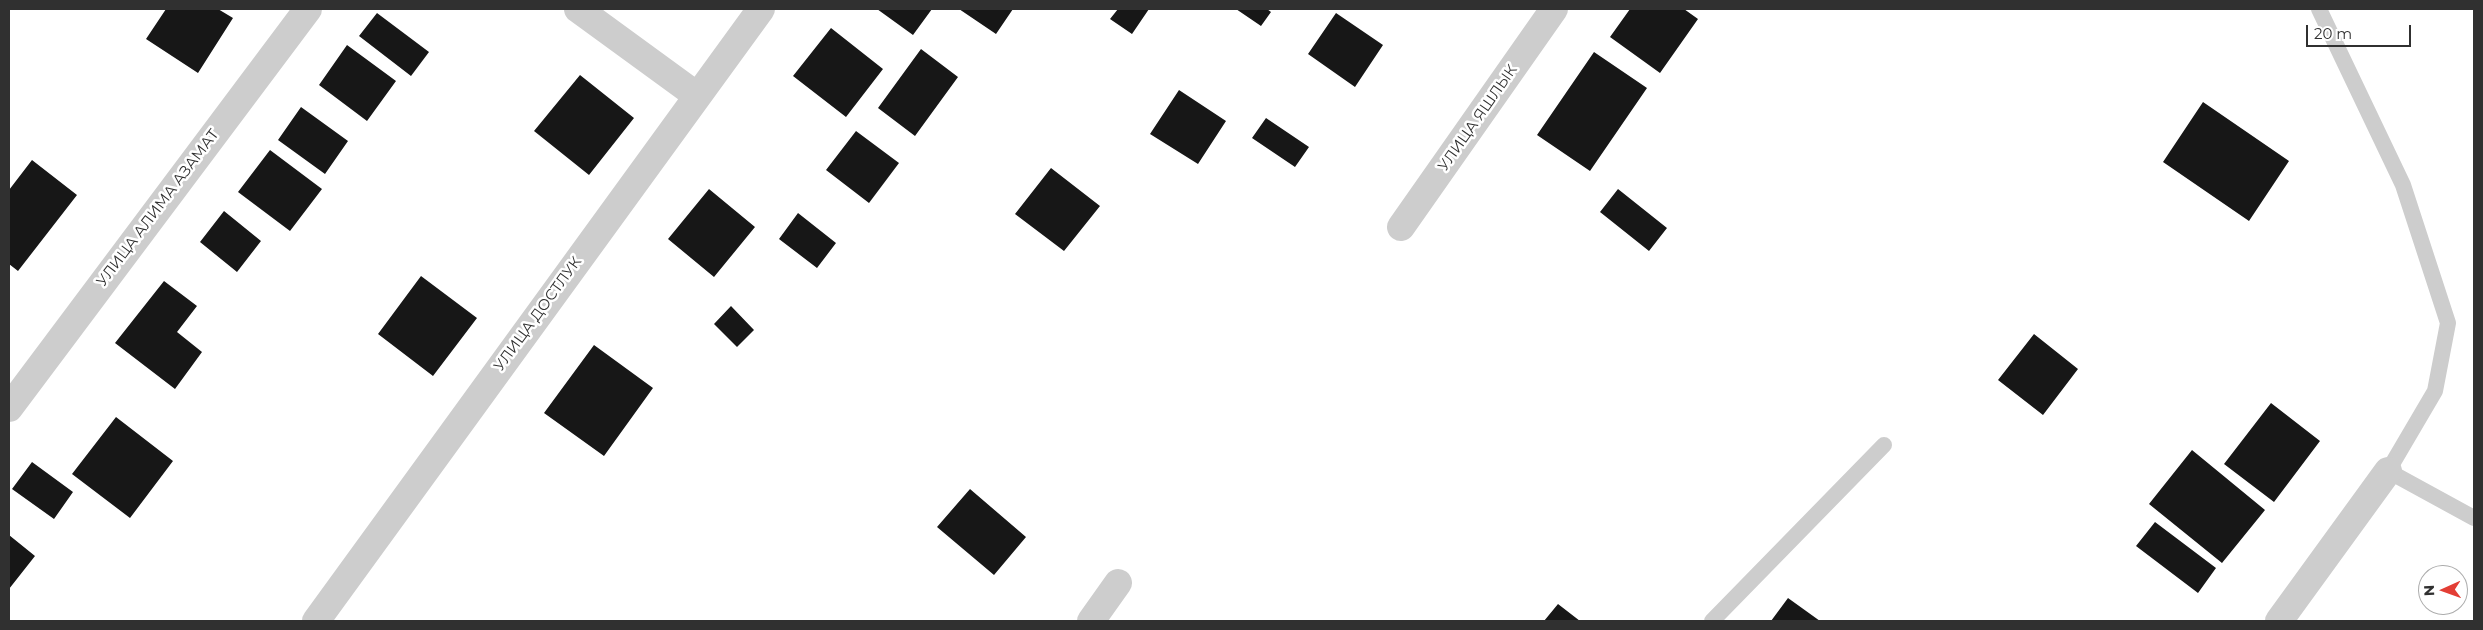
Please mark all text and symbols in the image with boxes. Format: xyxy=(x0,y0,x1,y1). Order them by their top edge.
scale bar xyxy=(2308,15,2413,47)
text: 20 m xyxy=(2314,24,2352,43)
street label: УЛИЦА ЯШЛЫК xyxy=(1435,61,1521,175)
street label: УЛИЦА АЛИМА АЗАМАТ xyxy=(93,126,223,290)
street label: УЛИЦА ДОСТЛУК xyxy=(490,253,586,375)
north arrow xyxy=(2418,565,2468,615)
text: N xyxy=(2420,585,2438,596)

